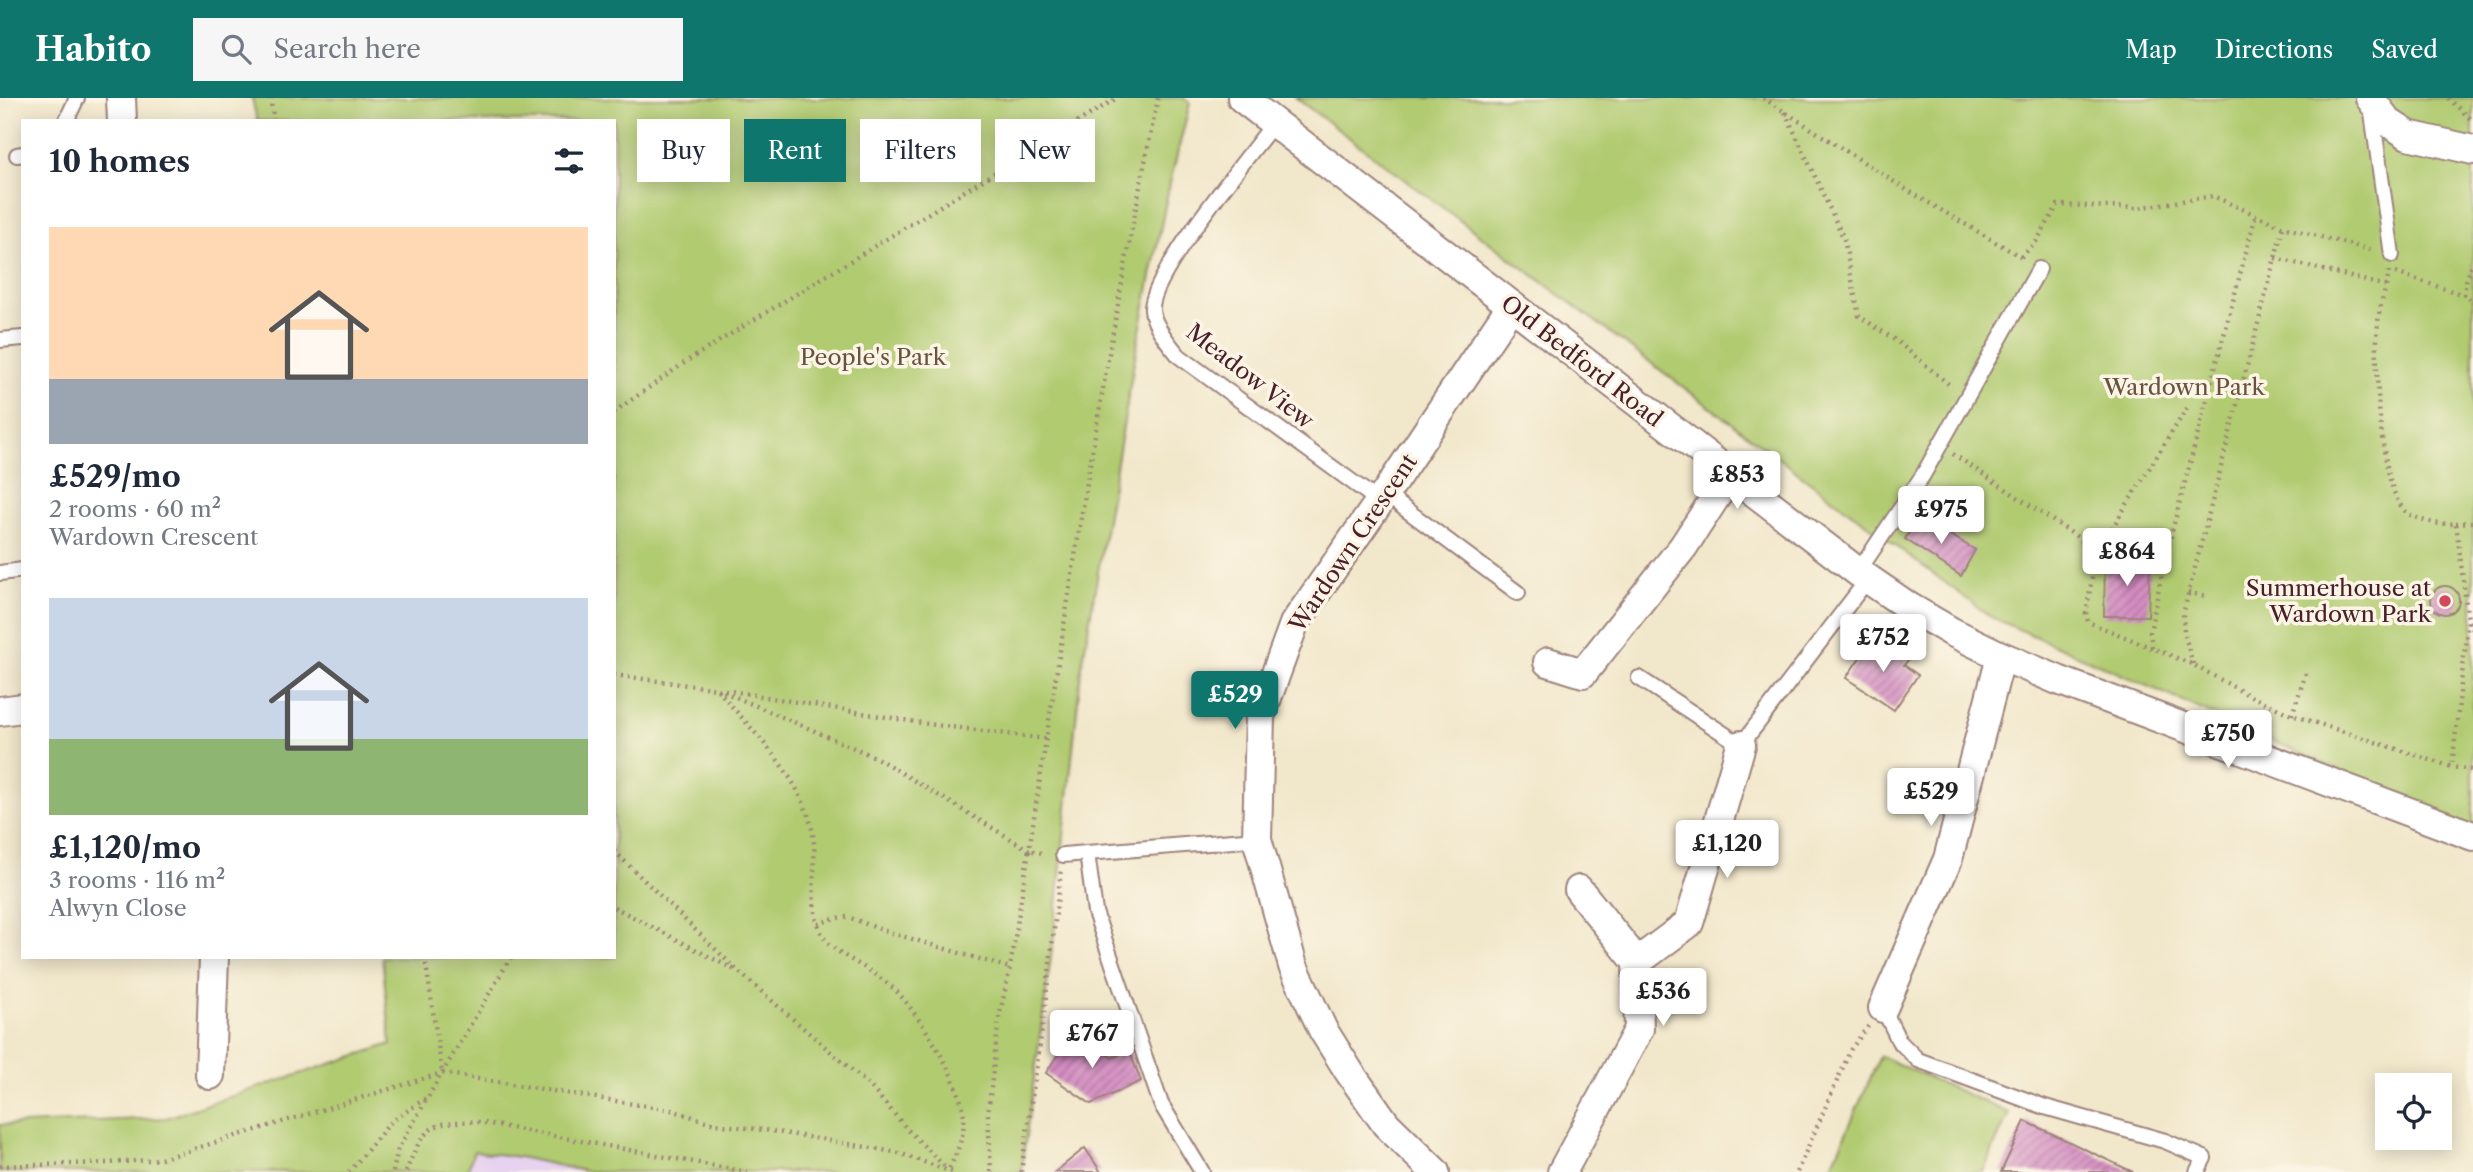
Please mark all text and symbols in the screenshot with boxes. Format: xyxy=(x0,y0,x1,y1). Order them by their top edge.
search box xyxy=(193,18,683,81)
text: Habito xyxy=(35,29,151,70)
icon: search xyxy=(217,30,255,68)
text: Search here xyxy=(273,33,421,65)
text: Map xyxy=(2125,35,2177,64)
text: Directions xyxy=(2215,35,2333,64)
text: Saved xyxy=(2371,35,2438,64)
chip: Buy xyxy=(637,119,730,182)
chip: Rent xyxy=(744,119,846,182)
chip: Filters xyxy=(860,119,981,182)
chip: New xyxy=(995,119,1095,182)
icon: filters xyxy=(550,142,588,180)
text: 10 homes xyxy=(49,143,190,180)
icon: home xyxy=(256,272,382,398)
street label: Old Bedford Road xyxy=(1496,289,1668,433)
street label: Meadow View xyxy=(1181,318,1320,435)
park label: People's Park xyxy=(800,343,948,371)
park label: Wardown Park xyxy=(2102,373,2267,401)
street label: Wardown Crescent xyxy=(1282,448,1423,638)
pin: £853 xyxy=(1696,452,1778,511)
text: £529/mo xyxy=(49,458,181,495)
text: £853 xyxy=(1709,460,1765,488)
pin: £975 xyxy=(1900,486,1982,546)
text: 2 rooms · 60 m² xyxy=(49,495,221,523)
text: £975 xyxy=(1914,495,1968,523)
text: Wardown Crescent xyxy=(49,523,258,551)
pin: £864 xyxy=(2086,528,2168,588)
text: £864 xyxy=(2098,537,2156,565)
place label: Summerhouse at Wardown Park xyxy=(2246,574,2433,628)
marker: Summerhouse at Wardown Park xyxy=(2437,593,2453,609)
pin: £752 xyxy=(1842,614,1924,674)
text: £752 xyxy=(1856,623,1910,651)
icon: home xyxy=(256,643,382,769)
pin: £529 xyxy=(1194,672,1276,731)
text: £529 xyxy=(1207,680,1263,708)
pin: £750 xyxy=(2187,710,2269,770)
text: £750 xyxy=(2201,719,2255,747)
pin: £529 xyxy=(1890,768,1972,828)
text: £529 xyxy=(1903,777,1959,805)
pin: £1,120 xyxy=(1670,820,1784,880)
text: £1,120/mo xyxy=(49,829,201,866)
text: £1,120 xyxy=(1692,829,1762,857)
text: 3 rooms · 116 m² xyxy=(49,866,225,894)
text: Alwyn Close xyxy=(49,894,187,922)
pin: £536 xyxy=(1622,968,1704,1028)
text: £536 xyxy=(1636,977,1690,1005)
pin: £767 xyxy=(1051,1010,1133,1070)
text: £767 xyxy=(1066,1019,1118,1047)
map controls xyxy=(2375,1073,2452,1150)
button: locate xyxy=(2375,1073,2452,1150)

